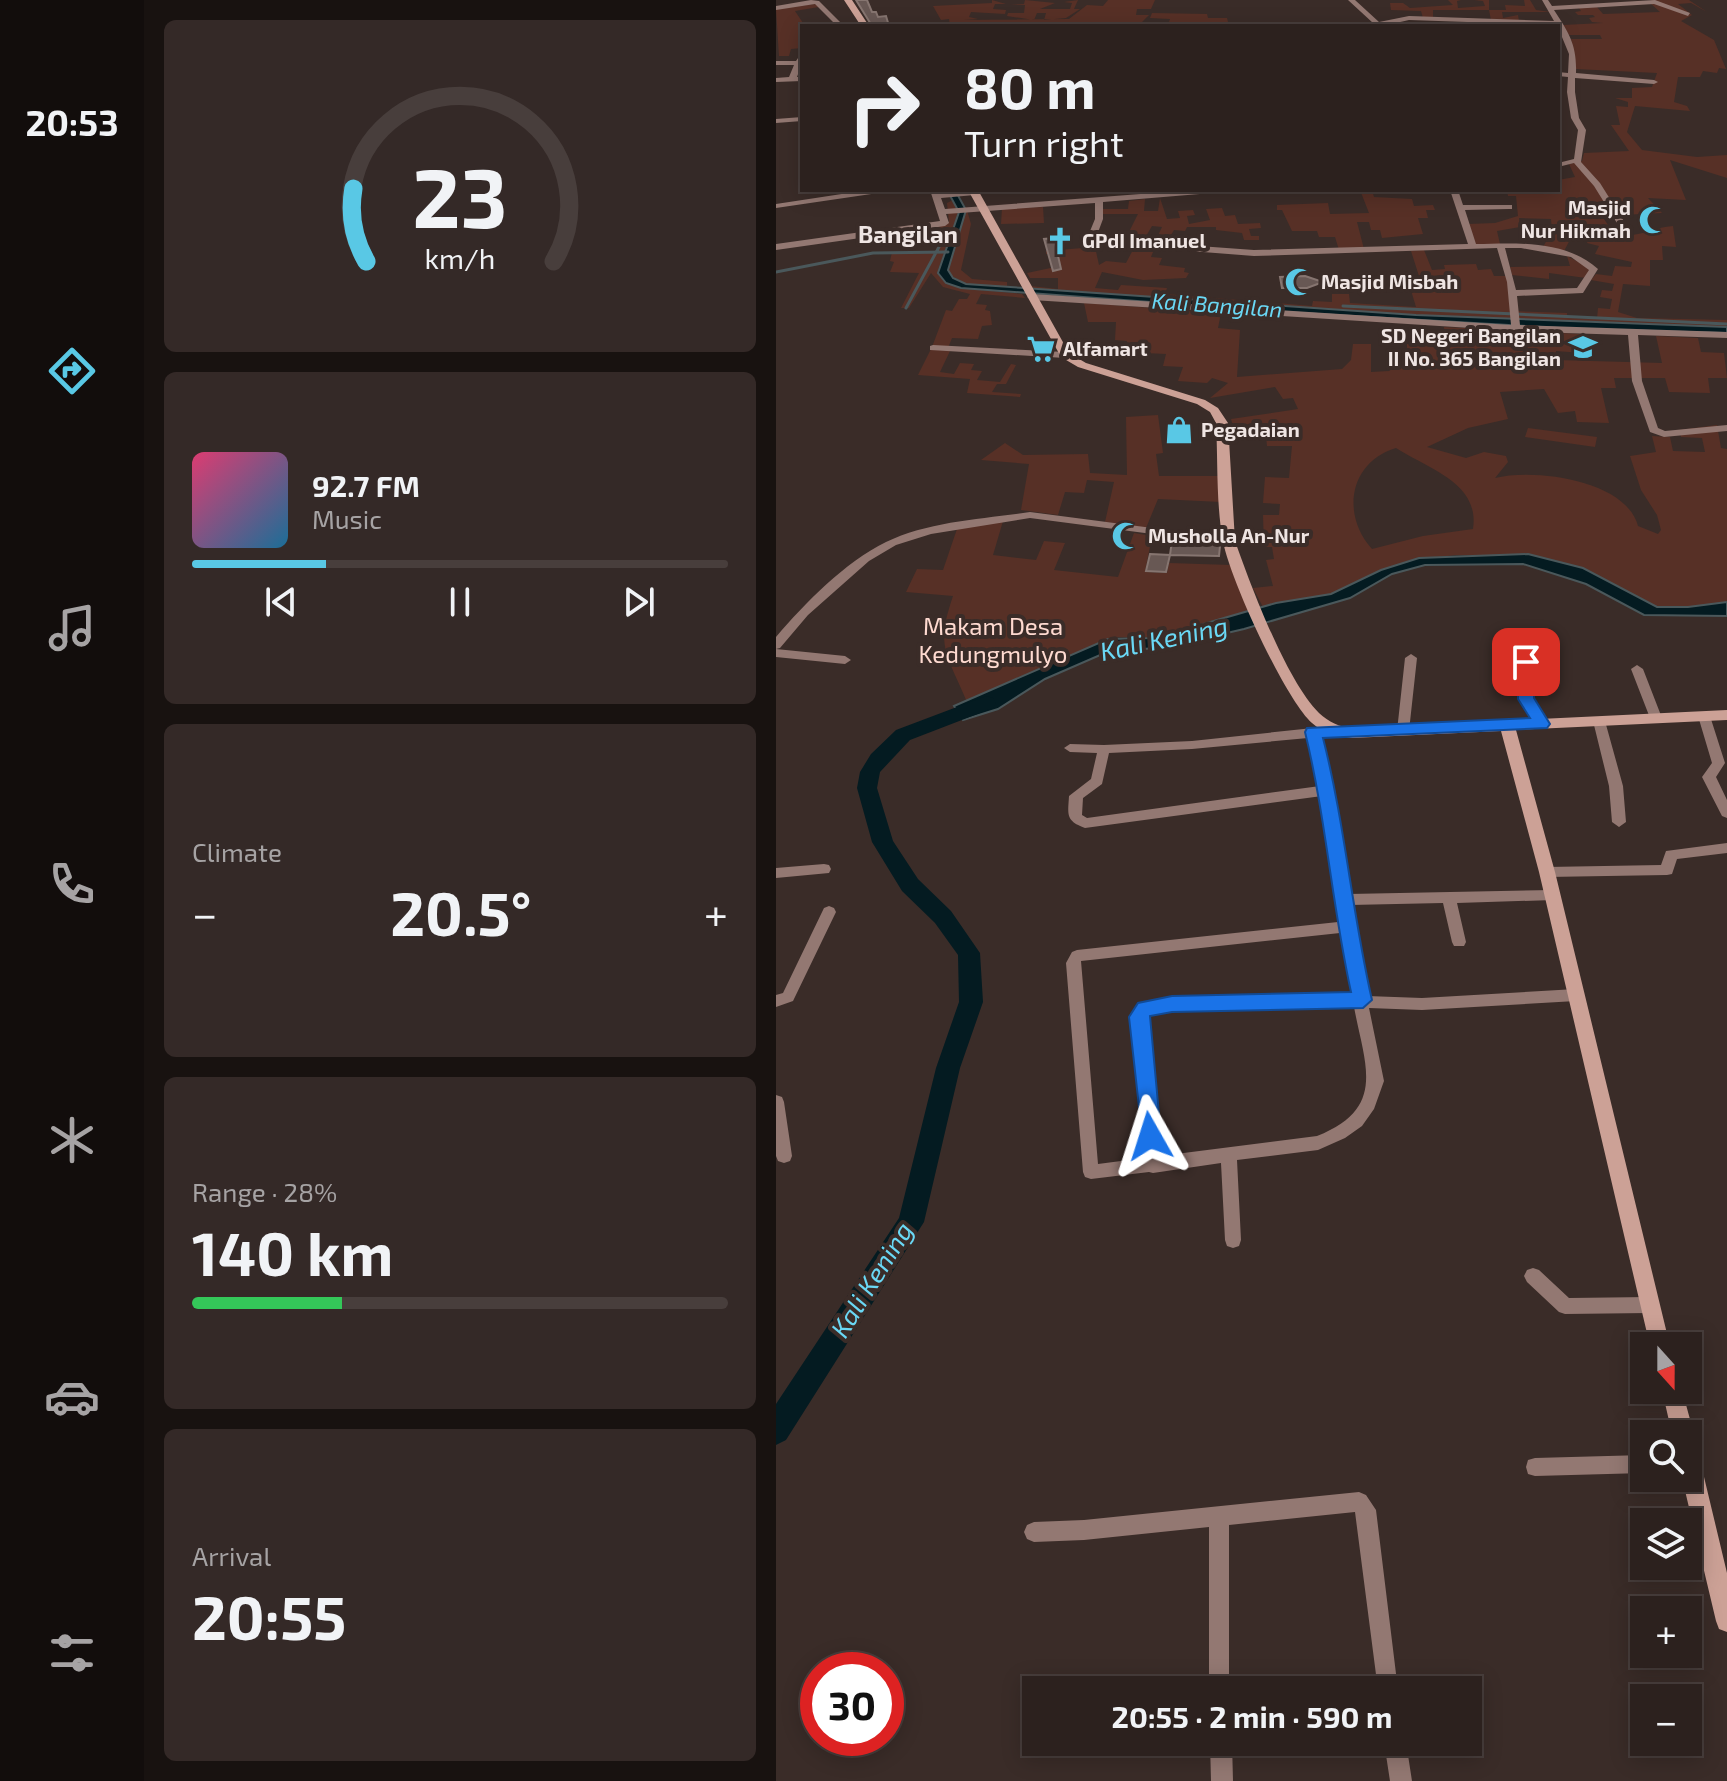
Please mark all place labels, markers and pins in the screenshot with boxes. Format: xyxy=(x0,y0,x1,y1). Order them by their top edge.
place label: Masjid Nur Hikmah xyxy=(1521,195,1631,242)
mosque icon: Masjid Nur Hikmah xyxy=(1638,205,1668,235)
church icon: GPdI Imanuel xyxy=(1045,226,1075,256)
place label: GPdI Imanuel xyxy=(1082,228,1206,252)
mosque icon: Masjid Misbah xyxy=(1284,267,1314,297)
place label: Masjid Misbah xyxy=(1321,269,1458,293)
place label: SD Negeri Bangilan II No. 365 Bangilan xyxy=(1381,323,1561,370)
school or university icon: SD Negeri Bangilan II No. 365 Bangilan xyxy=(1568,332,1598,362)
supermarket icon: Alfamart xyxy=(1026,334,1056,364)
place label: Alfamart xyxy=(1063,336,1148,360)
shop icon: Pegadaian xyxy=(1164,415,1194,445)
place label: Pegadaian xyxy=(1201,417,1300,441)
mosque icon: Musholla An-Nur xyxy=(1111,521,1141,551)
place label: Musholla An-Nur xyxy=(1148,523,1310,547)
pin xyxy=(1492,628,1560,696)

